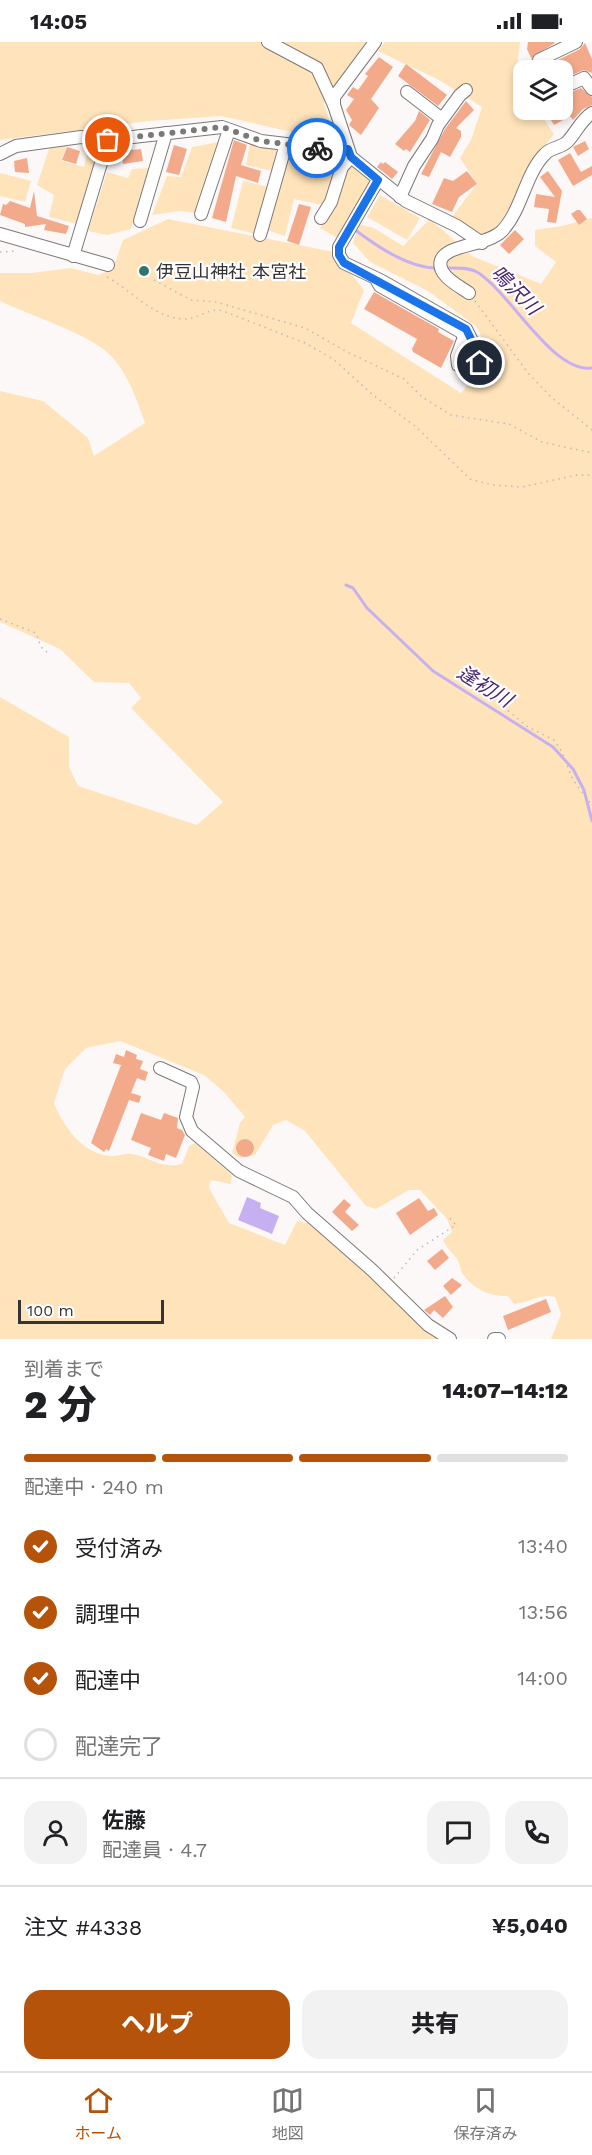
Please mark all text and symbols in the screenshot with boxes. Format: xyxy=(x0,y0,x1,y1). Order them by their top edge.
text: 14:05 xyxy=(30,9,87,34)
map controls xyxy=(513,60,573,120)
button: layers xyxy=(513,60,573,120)
pin xyxy=(82,114,133,165)
courier xyxy=(287,118,347,178)
icon: bag xyxy=(91,123,124,156)
icon: bike xyxy=(301,132,334,165)
water label: 鳴沢川 xyxy=(486,260,547,321)
place label: 伊豆山神社 本宮社 xyxy=(156,261,306,282)
marker: 伊豆山神社 本宮社 xyxy=(137,264,151,278)
pin xyxy=(454,337,505,388)
icon: home xyxy=(463,346,496,379)
water label: 逢初川 xyxy=(453,660,518,713)
scale bar xyxy=(18,1297,164,1324)
text: 100 m xyxy=(27,1301,74,1320)
text: 到着まで xyxy=(24,1357,104,1381)
text: 14:07–14:12 xyxy=(442,1378,568,1403)
text: 2 分 xyxy=(24,1382,97,1427)
text: 配達中 · 240 m xyxy=(24,1475,164,1499)
icon: check xyxy=(24,1530,57,1563)
text: 13:40 xyxy=(518,1534,568,1558)
text: 受付済み xyxy=(75,1536,163,1561)
icon: check xyxy=(24,1596,57,1629)
text: 13:56 xyxy=(519,1600,568,1624)
text: 調理中 xyxy=(75,1602,141,1627)
icon: check xyxy=(24,1662,57,1695)
text: 14:00 xyxy=(517,1666,568,1690)
text: 配達中 xyxy=(75,1668,141,1693)
text: 配達完了 xyxy=(75,1734,163,1759)
button: person xyxy=(24,1801,87,1864)
button: chat xyxy=(427,1801,490,1864)
button: phone xyxy=(505,1801,568,1864)
text: 佐藤 xyxy=(102,1808,146,1833)
text: 配達員 · 4.7 xyxy=(102,1838,207,1862)
text: ¥5,040 xyxy=(492,1913,568,1938)
text: 注文 #4338 xyxy=(24,1915,142,1940)
button: ヘルプ xyxy=(24,1990,290,2059)
button: 共有 xyxy=(302,1990,568,2059)
tab: ホーム xyxy=(75,2084,122,2144)
tab: 地図 xyxy=(271,2084,304,2144)
tab: 保存済み xyxy=(453,2084,517,2144)

